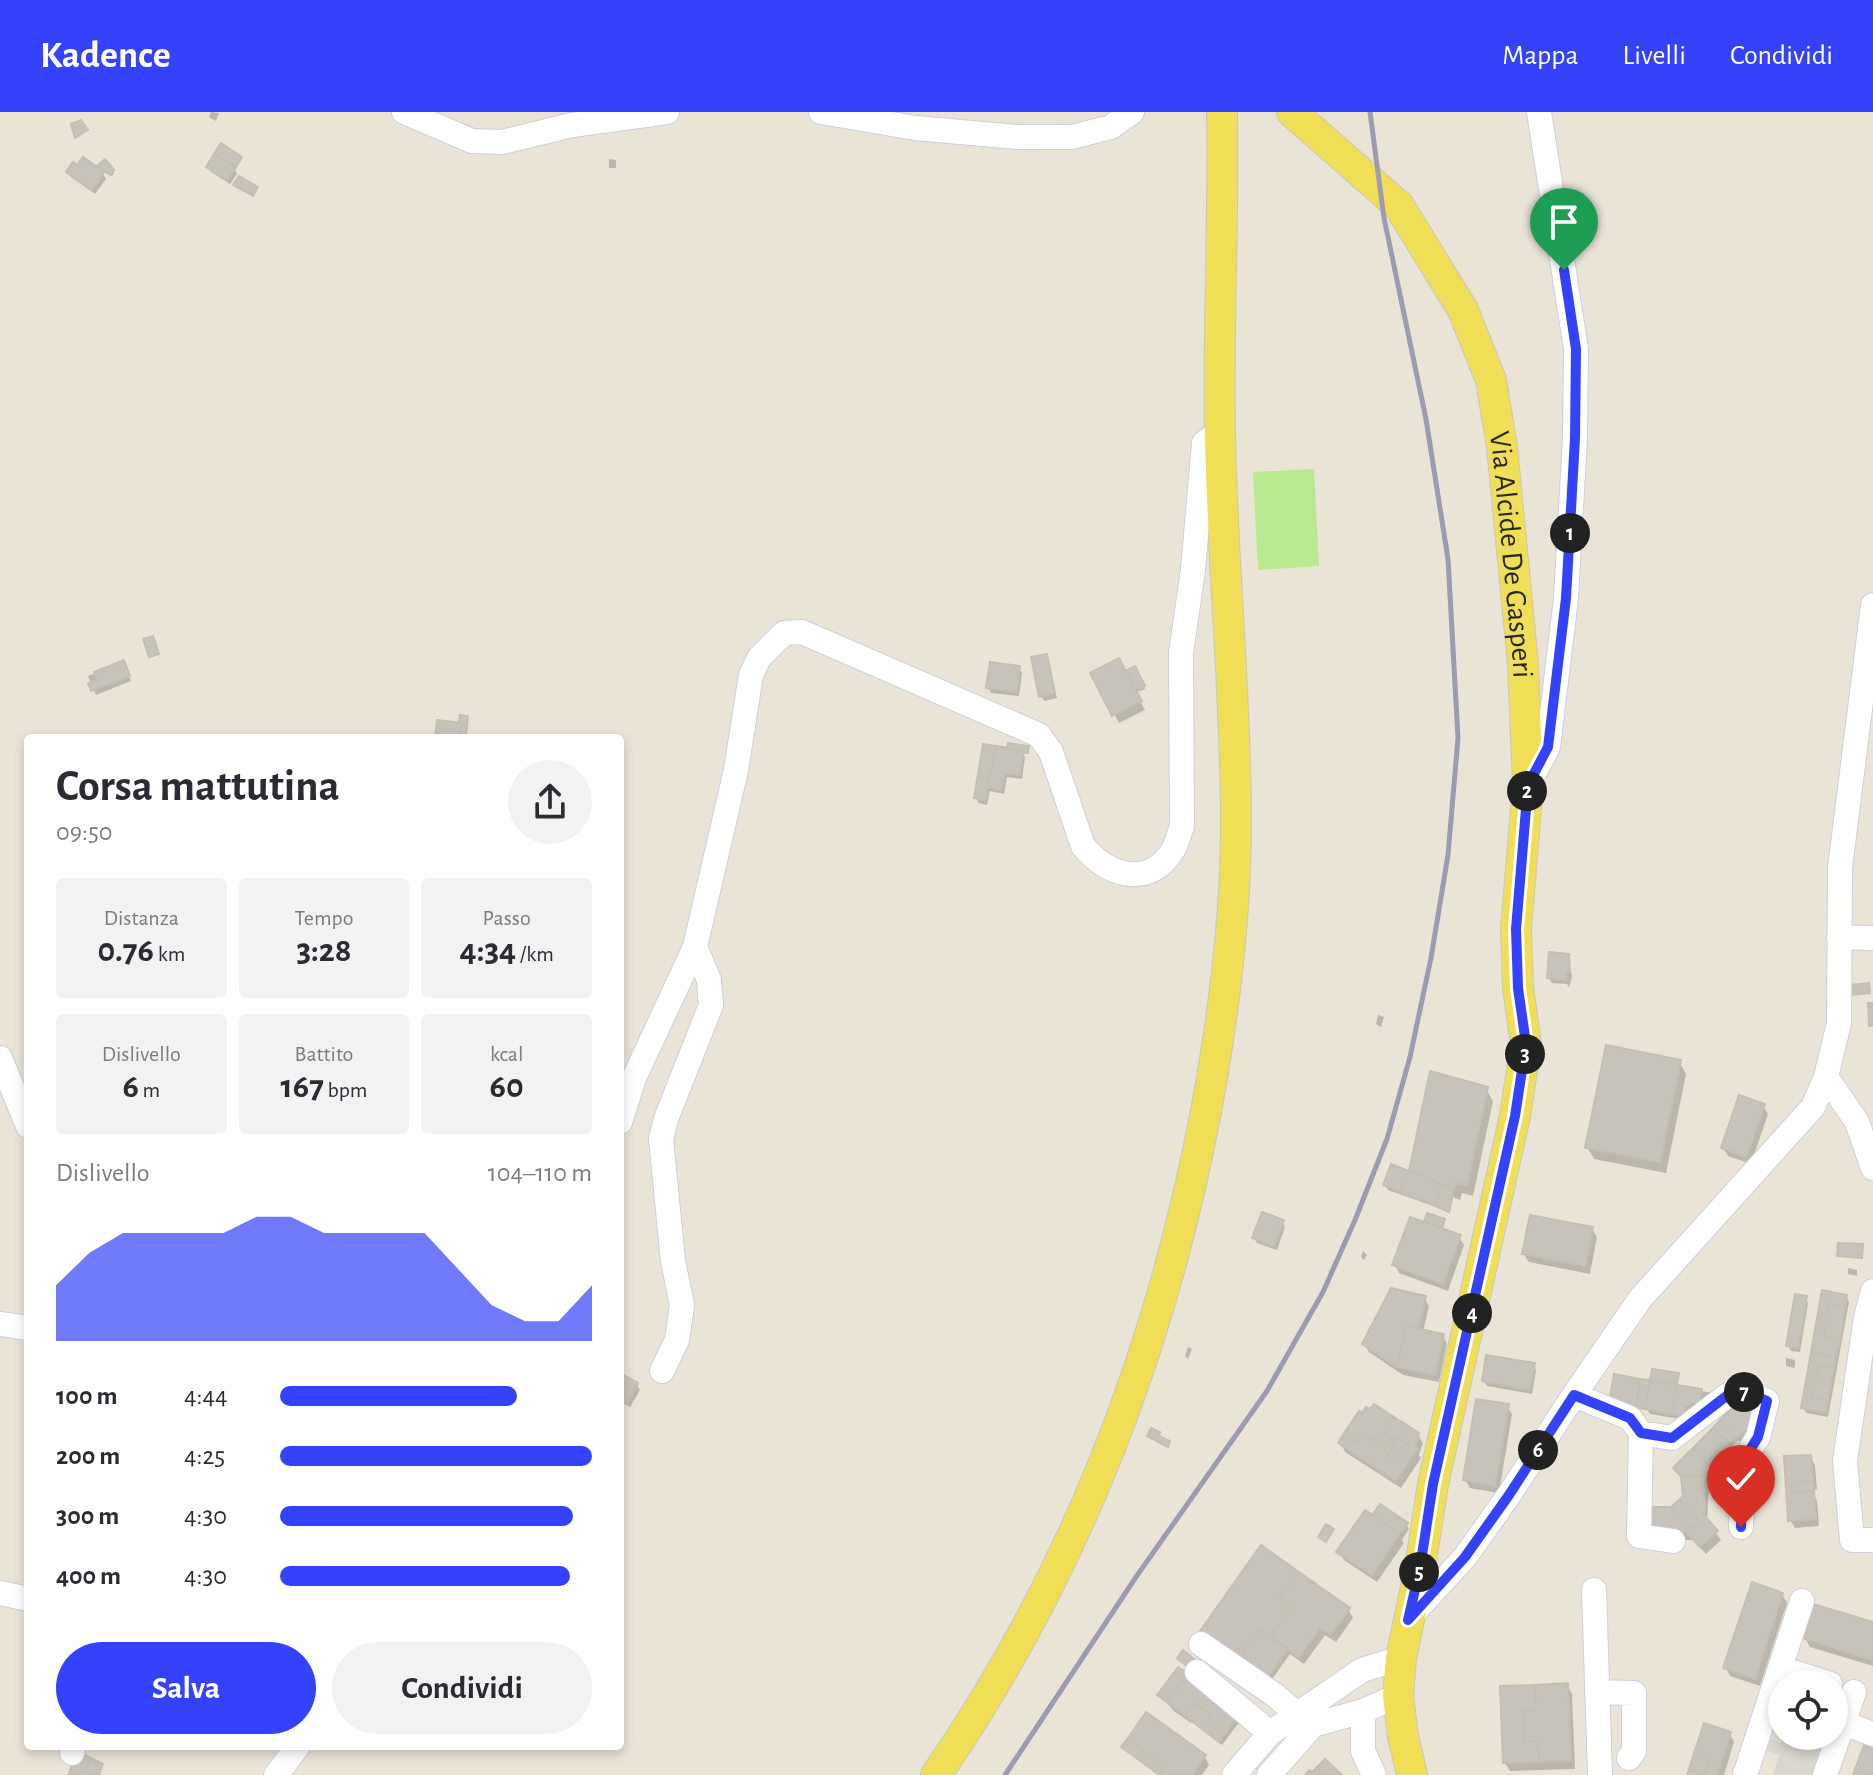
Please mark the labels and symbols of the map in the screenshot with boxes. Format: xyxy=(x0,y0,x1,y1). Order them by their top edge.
pin xyxy=(1530,188,1598,270)
street label: Via Alcide De Gasperi xyxy=(1484,429,1538,679)
pin: 1 xyxy=(1550,513,1590,553)
pin: 2 xyxy=(1507,771,1547,811)
pin: 3 xyxy=(1505,1034,1545,1074)
pin: 4 xyxy=(1452,1293,1492,1333)
pin: 7 xyxy=(1724,1372,1764,1412)
pin: 6 xyxy=(1518,1430,1558,1470)
pin xyxy=(1707,1445,1775,1527)
pin: 5 xyxy=(1399,1552,1439,1592)

